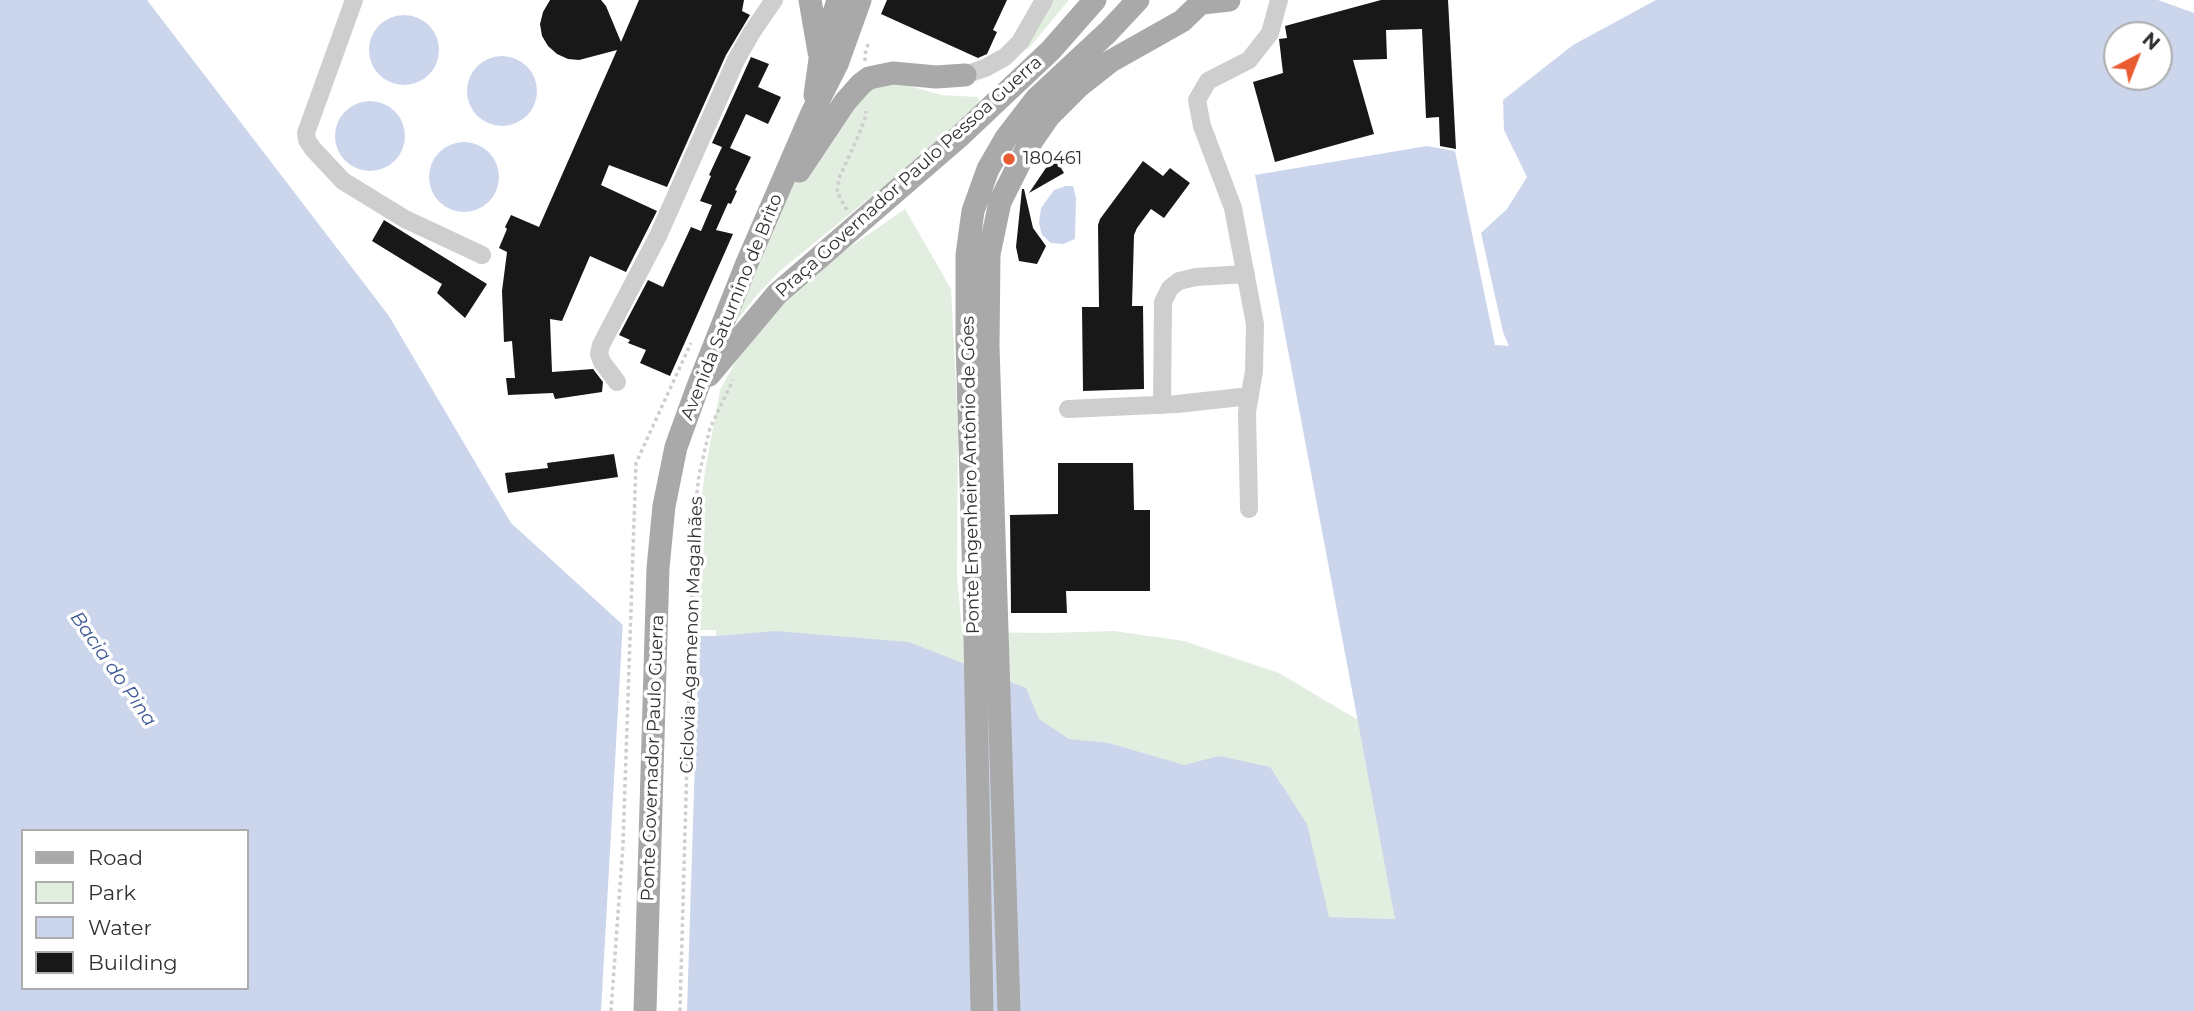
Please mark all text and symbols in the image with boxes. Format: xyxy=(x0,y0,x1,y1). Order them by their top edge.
north arrow xyxy=(2103,21,2173,91)
text: N xyxy=(2138,28,2164,55)
street label: Praça Governador Paulo Pessoa Guerra xyxy=(771,52,1047,302)
place label: 180461 xyxy=(1023,148,1082,170)
marker: 180461 xyxy=(1001,151,1017,167)
street label: Avenida Saturnino de Brito xyxy=(677,191,787,423)
street label: Ponte Engenheiro Antônio de Góes xyxy=(957,316,985,634)
street label: Ciclovia Agamenon Magalhães xyxy=(676,496,708,774)
water label: Bacia do Pina xyxy=(65,607,161,731)
street label: Ponte Governador Paulo Guerra xyxy=(637,614,669,902)
legend xyxy=(21,829,248,990)
text: Road xyxy=(88,845,143,870)
text: Park xyxy=(88,880,136,905)
text: Water xyxy=(88,915,152,940)
text: Building xyxy=(88,950,178,975)

